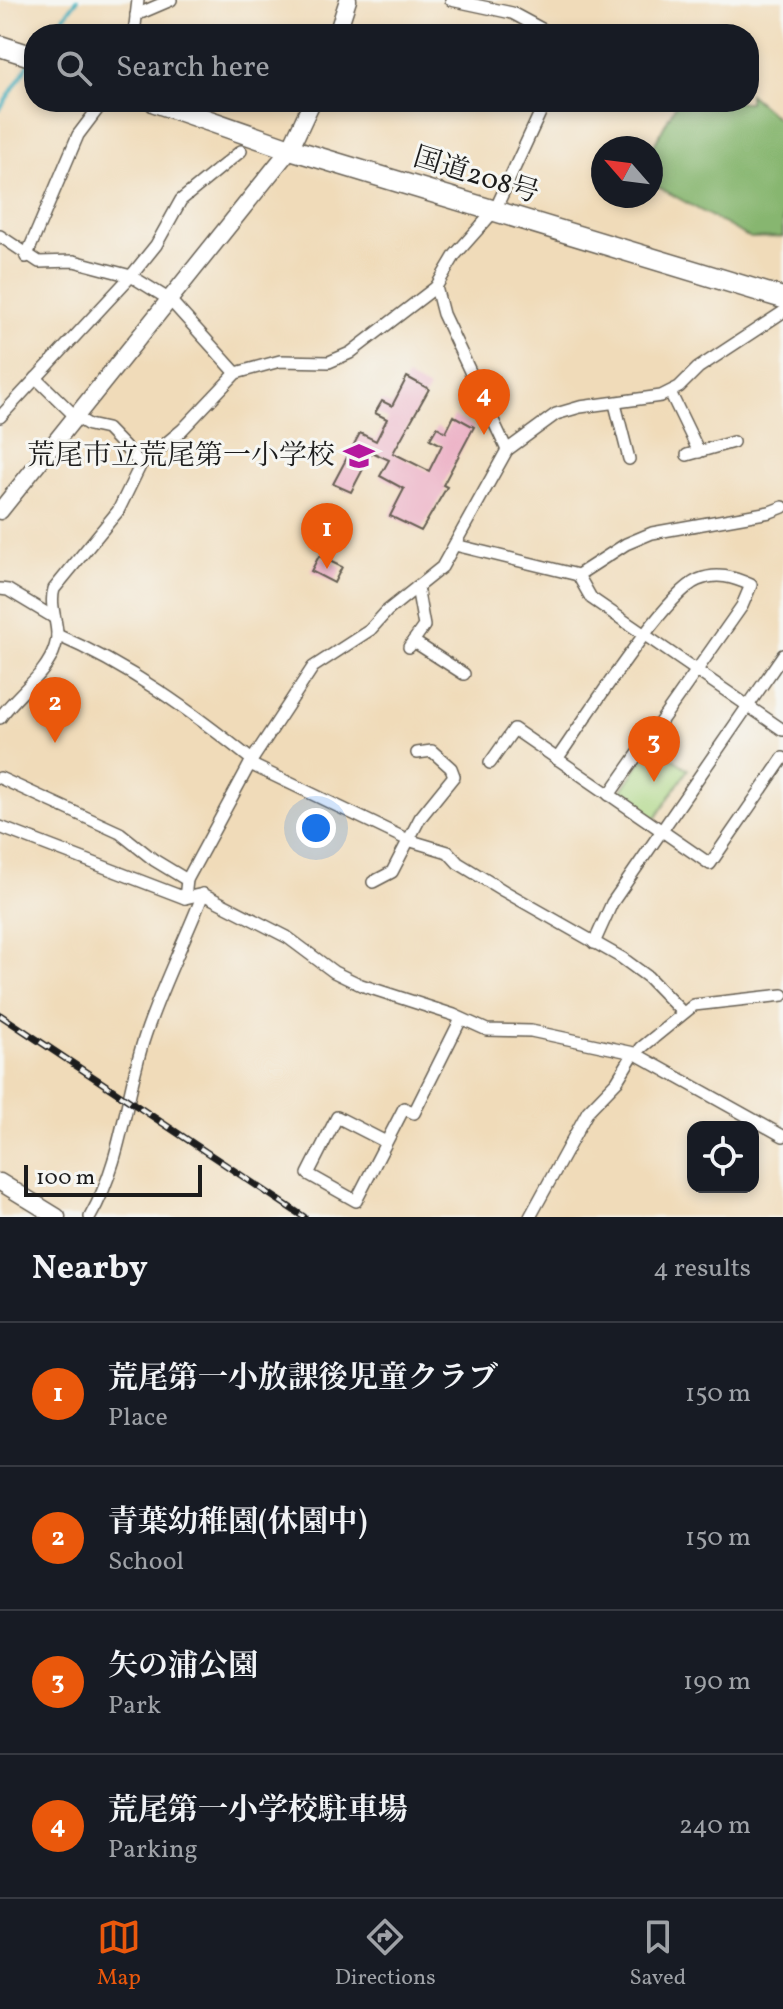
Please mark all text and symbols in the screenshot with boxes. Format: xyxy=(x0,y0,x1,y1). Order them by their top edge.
search box xyxy=(24,24,759,112)
icon: search xyxy=(52,46,96,90)
text: Search here xyxy=(116,47,270,89)
north arrow xyxy=(591,136,663,208)
street label: 国道208号 xyxy=(408,138,544,214)
pin: 4 xyxy=(458,369,510,435)
place label: 荒尾市立荒尾第一小学校 xyxy=(27,437,335,476)
school or university icon: 荒尾市立荒尾第一小学校 xyxy=(342,439,376,473)
pin: 1 xyxy=(301,503,353,569)
pin: 2 xyxy=(29,677,81,743)
pin: 3 xyxy=(628,716,680,782)
your location xyxy=(296,808,336,848)
map controls xyxy=(687,1121,759,1193)
button: locate xyxy=(687,1121,759,1193)
scale bar xyxy=(24,1161,202,1197)
text: 100 m xyxy=(36,1163,95,1194)
text: Nearby xyxy=(32,1246,148,1293)
text: 4 results xyxy=(653,1251,751,1287)
text: 荒尾第一小放課後児童クラブ xyxy=(108,1358,498,1400)
text: 1 xyxy=(53,1376,63,1412)
text: 150 m xyxy=(685,1376,751,1412)
text: Place xyxy=(108,1400,168,1436)
text: 青葉幼稚園(休園中) xyxy=(108,1502,367,1544)
text: 2 xyxy=(51,1520,65,1556)
text: 150 m xyxy=(685,1520,751,1556)
text: School xyxy=(108,1544,184,1580)
text: 矢の浦公園 xyxy=(108,1646,258,1688)
text: 3 xyxy=(51,1664,65,1700)
text: 190 m xyxy=(683,1664,751,1700)
text: Park xyxy=(108,1688,161,1724)
text: 荒尾第一小学校駐車場 xyxy=(108,1790,408,1832)
text: 4 xyxy=(50,1808,66,1844)
text: 240 m xyxy=(679,1808,751,1844)
text: Parking xyxy=(108,1832,198,1868)
tab: Map xyxy=(97,1915,141,1994)
tab: Directions xyxy=(335,1915,436,1994)
tab: Saved xyxy=(629,1915,686,1994)

